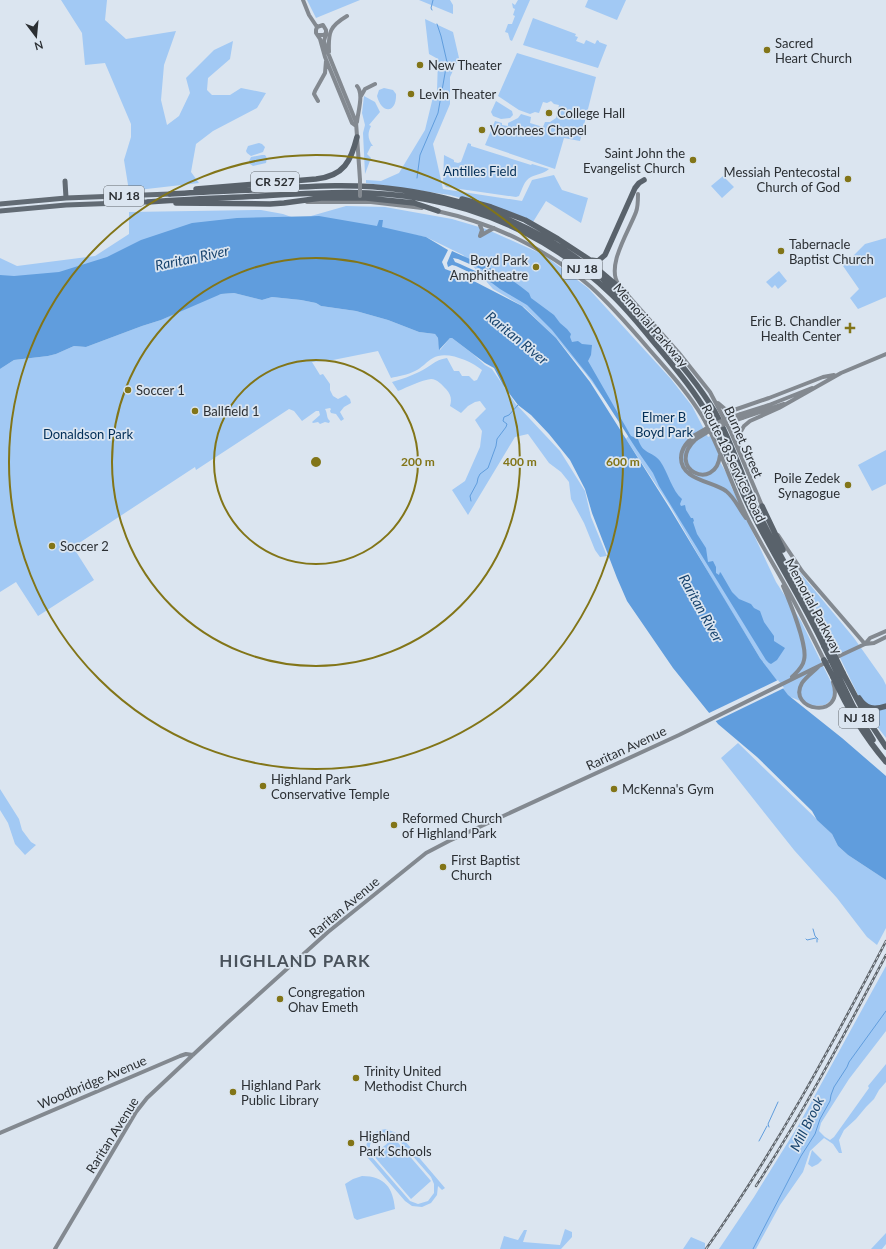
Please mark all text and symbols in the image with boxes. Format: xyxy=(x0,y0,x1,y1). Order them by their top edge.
north arrow xyxy=(16,16,56,56)
place label: Sacred Heart Church xyxy=(775,35,852,66)
text: N xyxy=(33,39,45,54)
marker: Sacred Heart Church xyxy=(762,45,772,55)
place label: New Theater xyxy=(428,57,502,73)
marker: New Theater xyxy=(415,60,425,70)
place label: Levin Theater xyxy=(419,86,496,102)
marker: Levin Theater xyxy=(406,89,416,99)
place label: College Hall xyxy=(557,105,625,121)
marker: College Hall xyxy=(544,108,554,118)
place label: Voorhees Chapel xyxy=(490,122,587,138)
marker: Voorhees Chapel xyxy=(477,125,487,135)
place label: Saint John the Evangelist Church xyxy=(583,145,685,176)
marker: Saint John the Evangelist Church xyxy=(688,155,698,165)
park label: Antilles Field xyxy=(443,163,517,179)
place label: Messiah Pentecostal Church of God xyxy=(724,164,840,195)
road number: CR 527 xyxy=(251,172,299,192)
marker: Messiah Pentecostal Church of God xyxy=(843,174,853,184)
road number: NJ 18 xyxy=(104,186,144,206)
place label: Tabernacle Baptist Church xyxy=(789,236,874,267)
water label: Raritan River xyxy=(153,241,231,274)
marker: Tabernacle Baptist Church xyxy=(776,246,786,256)
place label: Boyd Park Amphitheatre xyxy=(450,252,528,283)
road number: NJ 18 xyxy=(562,259,602,279)
marker: Boyd Park Amphitheatre xyxy=(531,262,541,272)
street label: Memorial Parkway xyxy=(610,280,692,370)
water label: Raritan River xyxy=(483,307,552,368)
place label: Eric B. Chandler Health Center xyxy=(750,313,841,344)
marker: Eric B. Chandler Health Center xyxy=(844,322,856,334)
place label: Soccer 1 xyxy=(136,382,185,398)
marker: Soccer 1 xyxy=(123,385,133,395)
street label: Route 18 Service Road xyxy=(699,401,769,525)
place label: Ballfield 1 xyxy=(203,403,259,419)
street label: Burnet Street xyxy=(721,404,767,481)
marker: Ballfield 1 xyxy=(190,406,200,416)
park label: Elmer B Boyd Park xyxy=(635,409,693,440)
park label: Donaldson Park xyxy=(43,426,133,442)
text: 200 m xyxy=(401,454,435,469)
text: 400 m xyxy=(503,454,537,469)
text: 600 m xyxy=(606,454,640,469)
centre of rings xyxy=(309,455,323,469)
place label: Poile Zedek Synagogue xyxy=(774,470,840,501)
marker: Poile Zedek Synagogue xyxy=(843,480,853,490)
place label: Soccer 2 xyxy=(60,538,109,554)
marker: Soccer 2 xyxy=(47,541,57,551)
street label: Memorial Parkway xyxy=(782,555,846,657)
water label: Raritan River xyxy=(676,571,727,645)
road number: NJ 18 xyxy=(839,708,879,728)
street label: Raritan Avenue xyxy=(583,722,669,774)
place label: Highland Park Conservative Temple xyxy=(271,771,390,802)
marker: Highland Park Conservative Temple xyxy=(258,781,268,791)
place label: McKenna's Gym xyxy=(622,781,714,797)
marker: McKenna's Gym xyxy=(609,784,619,794)
place label: Reformed Church of Highland Park xyxy=(402,810,502,841)
marker: Reformed Church of Highland Park xyxy=(389,820,399,830)
place label: First Baptist Church xyxy=(451,852,520,883)
marker: First Baptist Church xyxy=(438,862,448,872)
street label: Raritan Avenue xyxy=(306,873,382,941)
district label: HIGHLAND PARK xyxy=(219,950,371,971)
place label: Congregation Ohav Emeth xyxy=(288,984,365,1015)
marker: Congregation Ohav Emeth xyxy=(275,994,285,1004)
street label: Woodbridge Avenue xyxy=(35,1052,149,1112)
place label: Trinity United Methodist Church xyxy=(364,1063,467,1094)
marker: Trinity United Methodist Church xyxy=(351,1073,361,1083)
place label: Highland Park Public Library xyxy=(241,1077,321,1108)
marker: Highland Park Public Library xyxy=(228,1087,238,1097)
water label: Mill Brook xyxy=(786,1093,827,1154)
street label: Raritan Avenue xyxy=(82,1094,142,1176)
place label: Highland Park Schools xyxy=(359,1128,432,1159)
marker: Highland Park Schools xyxy=(346,1138,356,1148)

